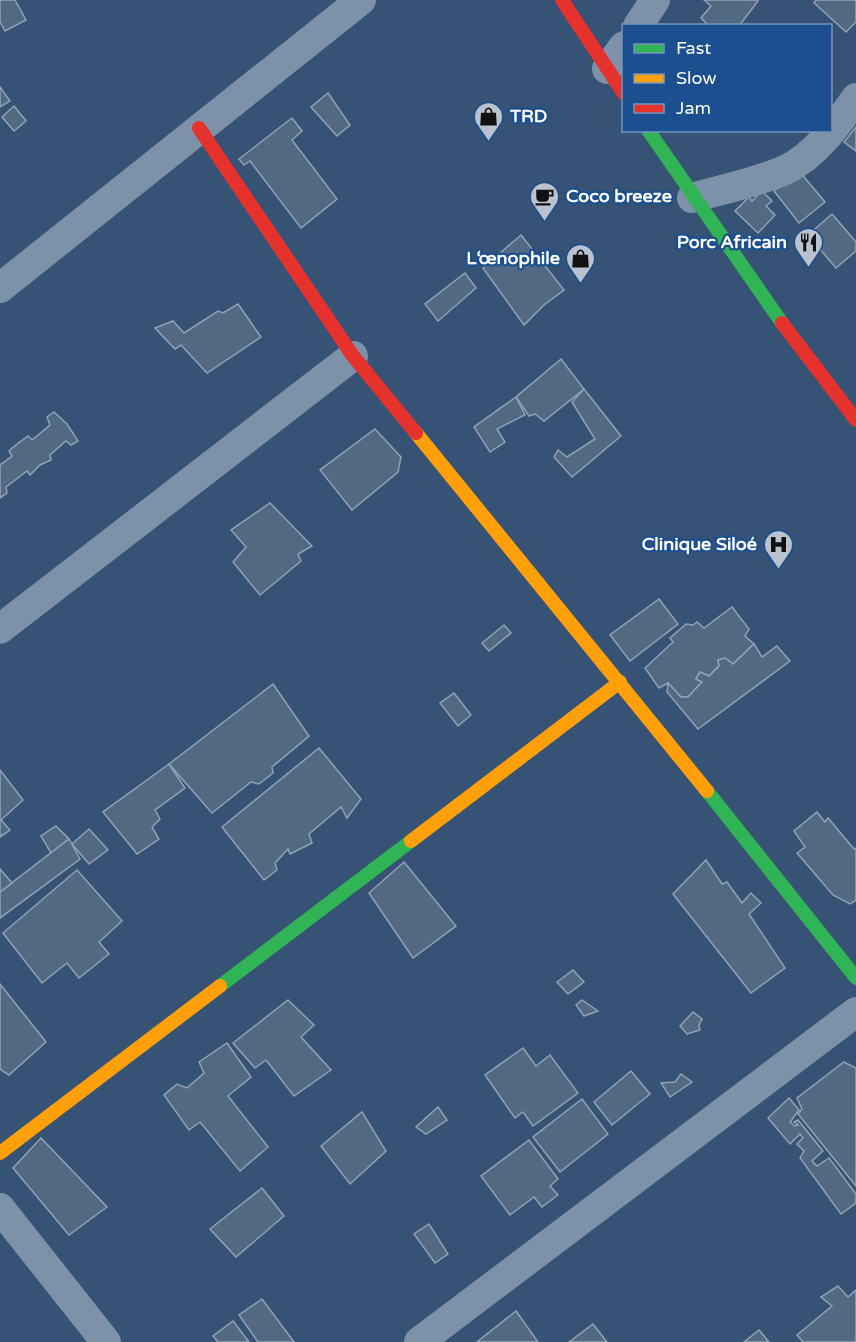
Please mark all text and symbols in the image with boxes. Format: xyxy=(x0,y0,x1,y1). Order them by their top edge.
legend xyxy=(622,24,832,132)
text: Fast xyxy=(676,37,711,59)
text: Slow xyxy=(676,67,717,89)
text: Jam xyxy=(676,97,711,119)
shop icon: TRD xyxy=(473,100,505,142)
place label: TRD xyxy=(509,105,547,127)
cafe icon: Coco breeze xyxy=(529,180,561,222)
place label: Coco breeze xyxy=(566,185,672,207)
restaurant icon: Porc Africain xyxy=(792,226,824,268)
place label: Porc Africain xyxy=(677,231,787,253)
shop icon: L‘œnophile xyxy=(565,242,597,284)
place label: L‘œnophile xyxy=(466,247,560,269)
hospital icon: Clinique Siloé xyxy=(762,528,794,570)
place label: Clinique Siloé xyxy=(642,533,757,555)

